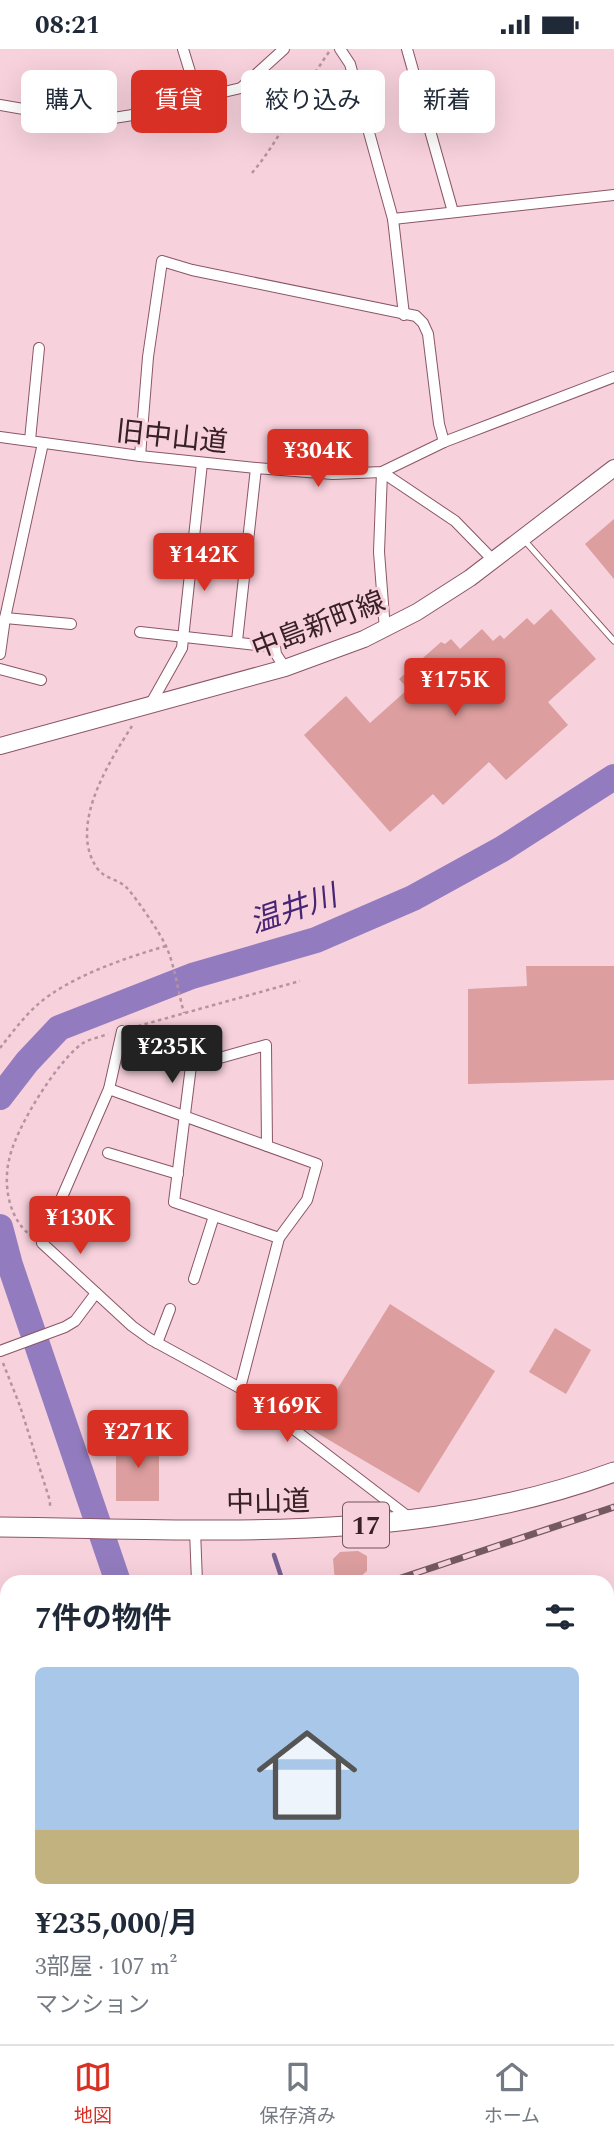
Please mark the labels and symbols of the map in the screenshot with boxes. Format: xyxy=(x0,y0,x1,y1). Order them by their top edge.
street label: 旧中山道 xyxy=(114,410,230,465)
pin: ¥304K xyxy=(269,429,367,489)
pin: ¥142K xyxy=(155,533,253,593)
street label: 中島新町線 xyxy=(245,580,392,671)
pin: ¥175K xyxy=(406,659,504,718)
water label: 温井川 xyxy=(243,873,346,946)
pin: ¥235K xyxy=(123,1025,221,1085)
pin: ¥130K xyxy=(31,1197,129,1256)
pin: ¥169K xyxy=(238,1385,336,1444)
pin: ¥271K xyxy=(89,1411,187,1470)
street label: 中山道 xyxy=(226,1480,310,1525)
road number: 17 xyxy=(343,1503,389,1547)

